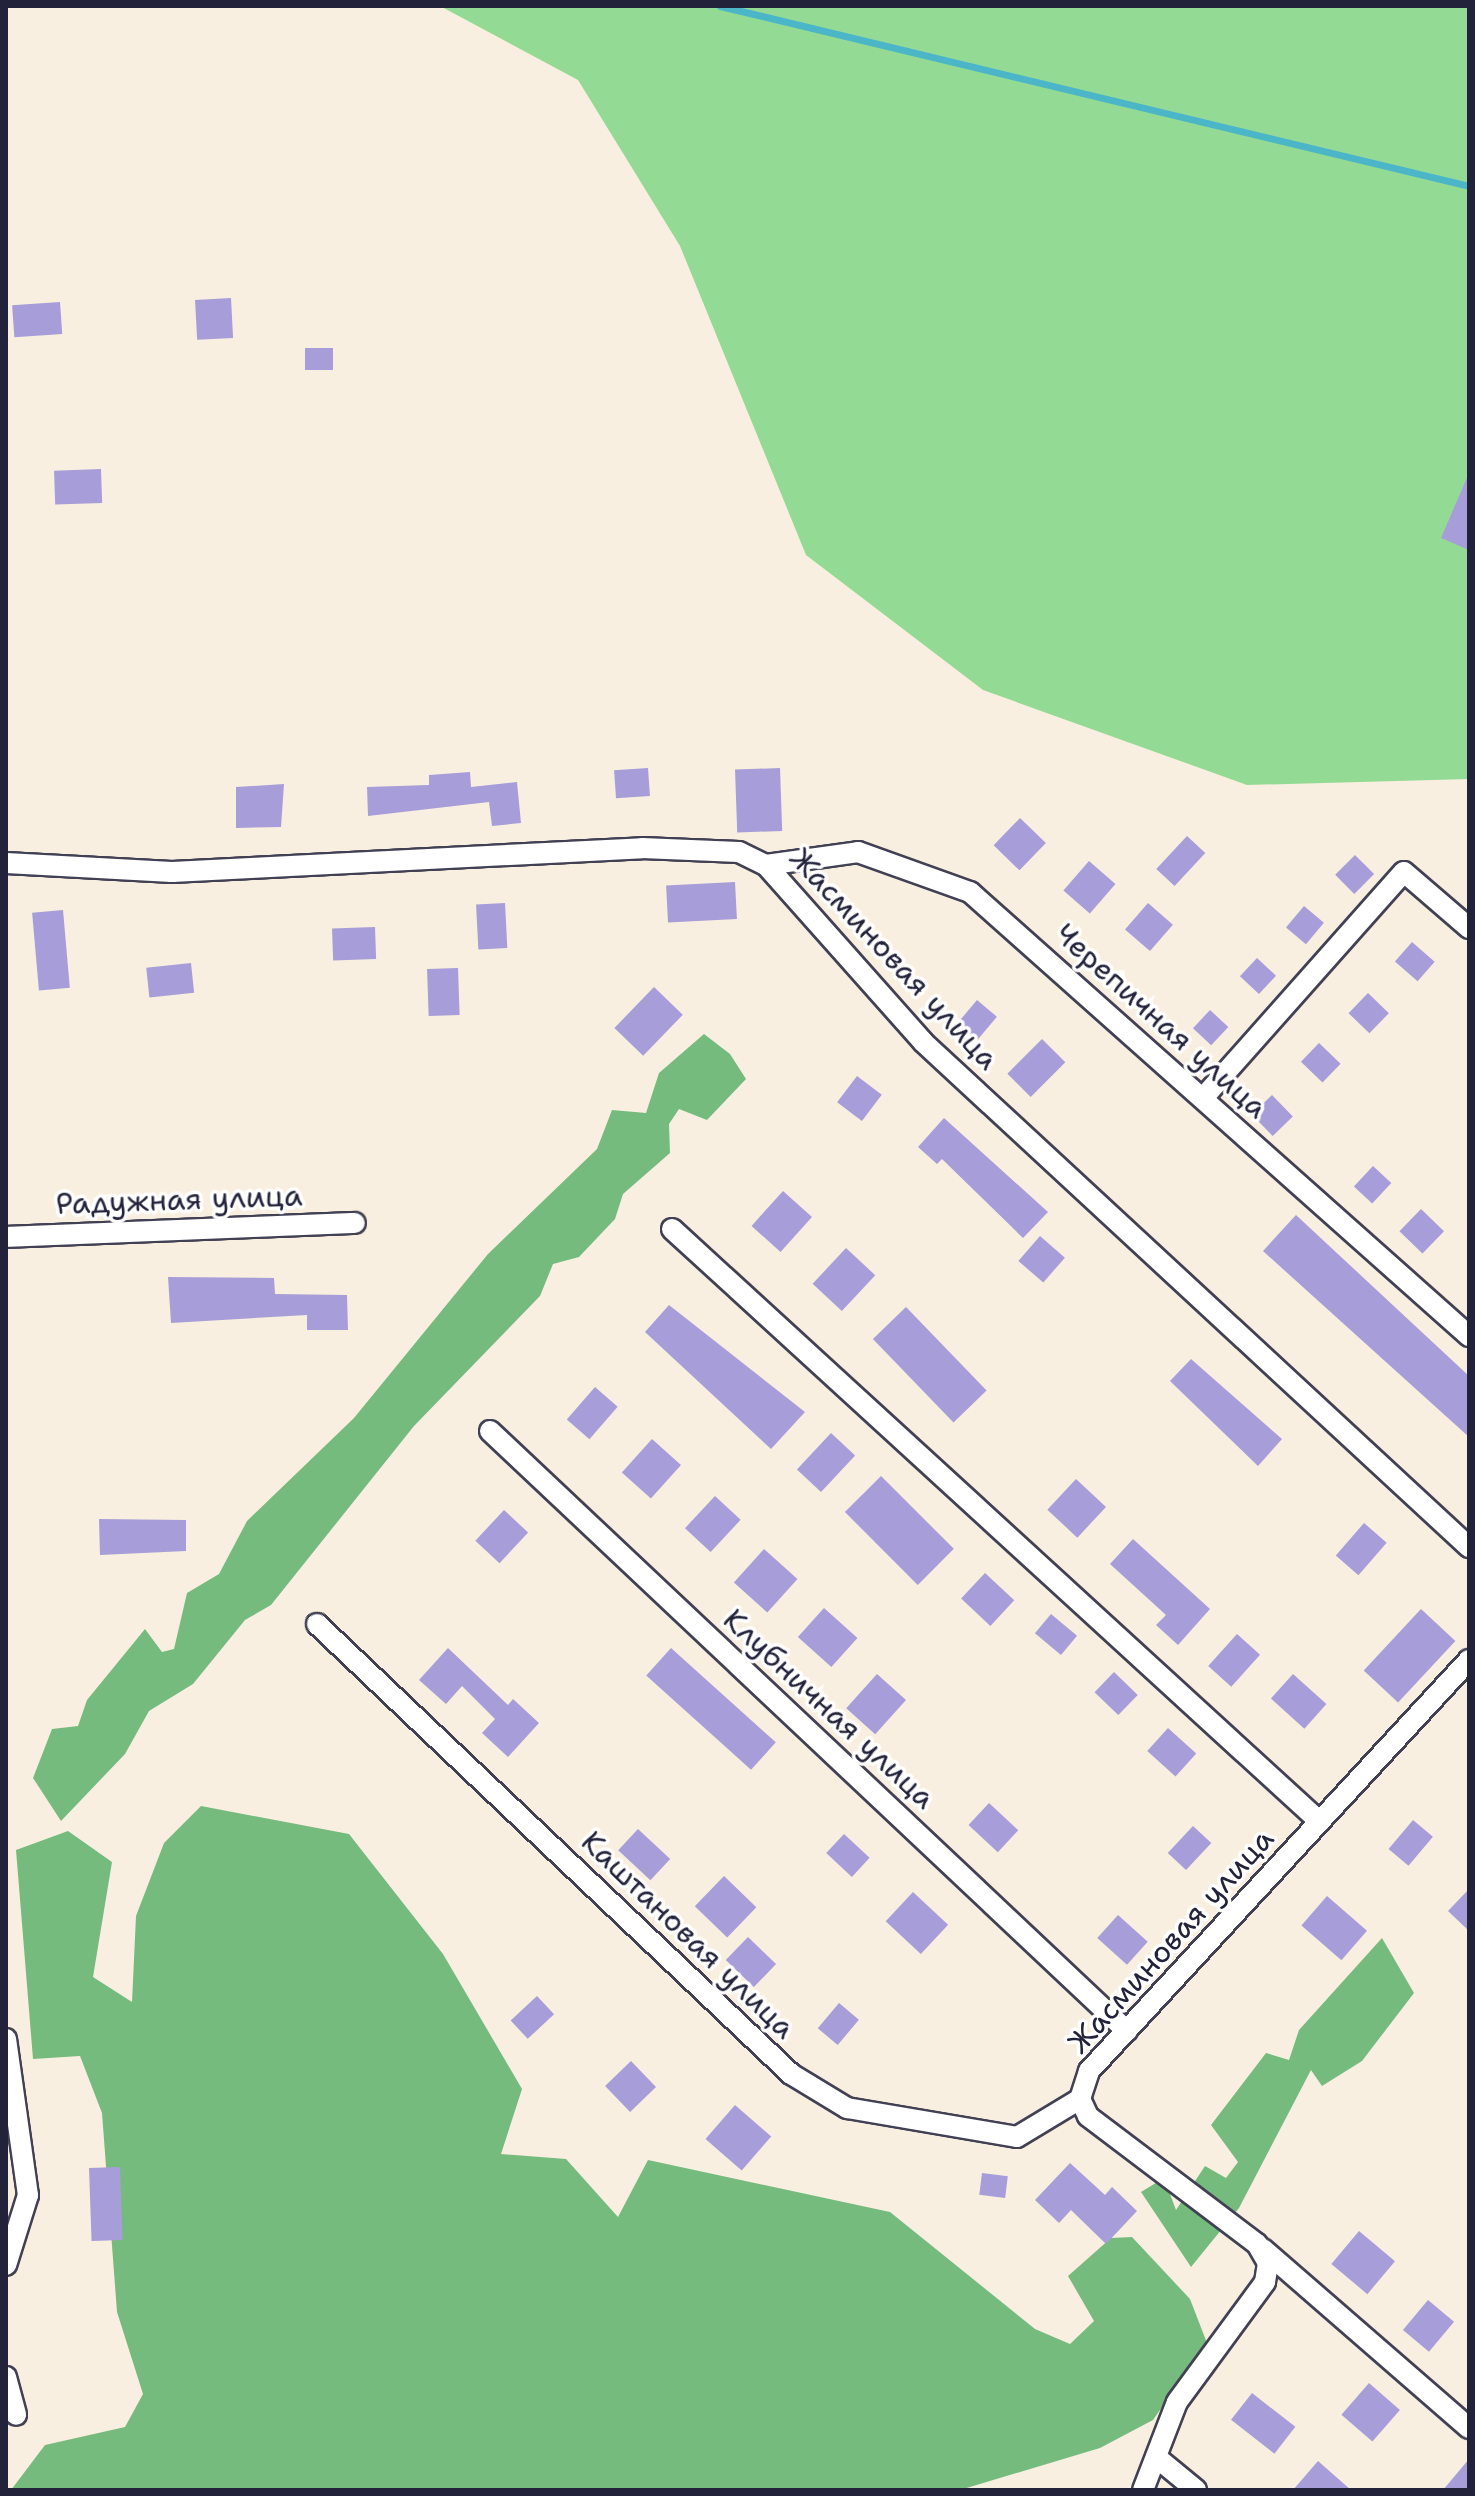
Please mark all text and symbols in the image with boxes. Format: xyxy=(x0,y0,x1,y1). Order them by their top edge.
street label: Жасминовая улица xyxy=(782,841,1006,1077)
street label: Черепичная улица xyxy=(1047,916,1275,1126)
street label: Радужная улица xyxy=(55,1178,303,1222)
street label: Клубничная улица xyxy=(716,1602,942,1816)
street label: Жасминовая улица xyxy=(1061,1821,1281,2061)
street label: Каштановая улица xyxy=(574,1824,802,2046)

